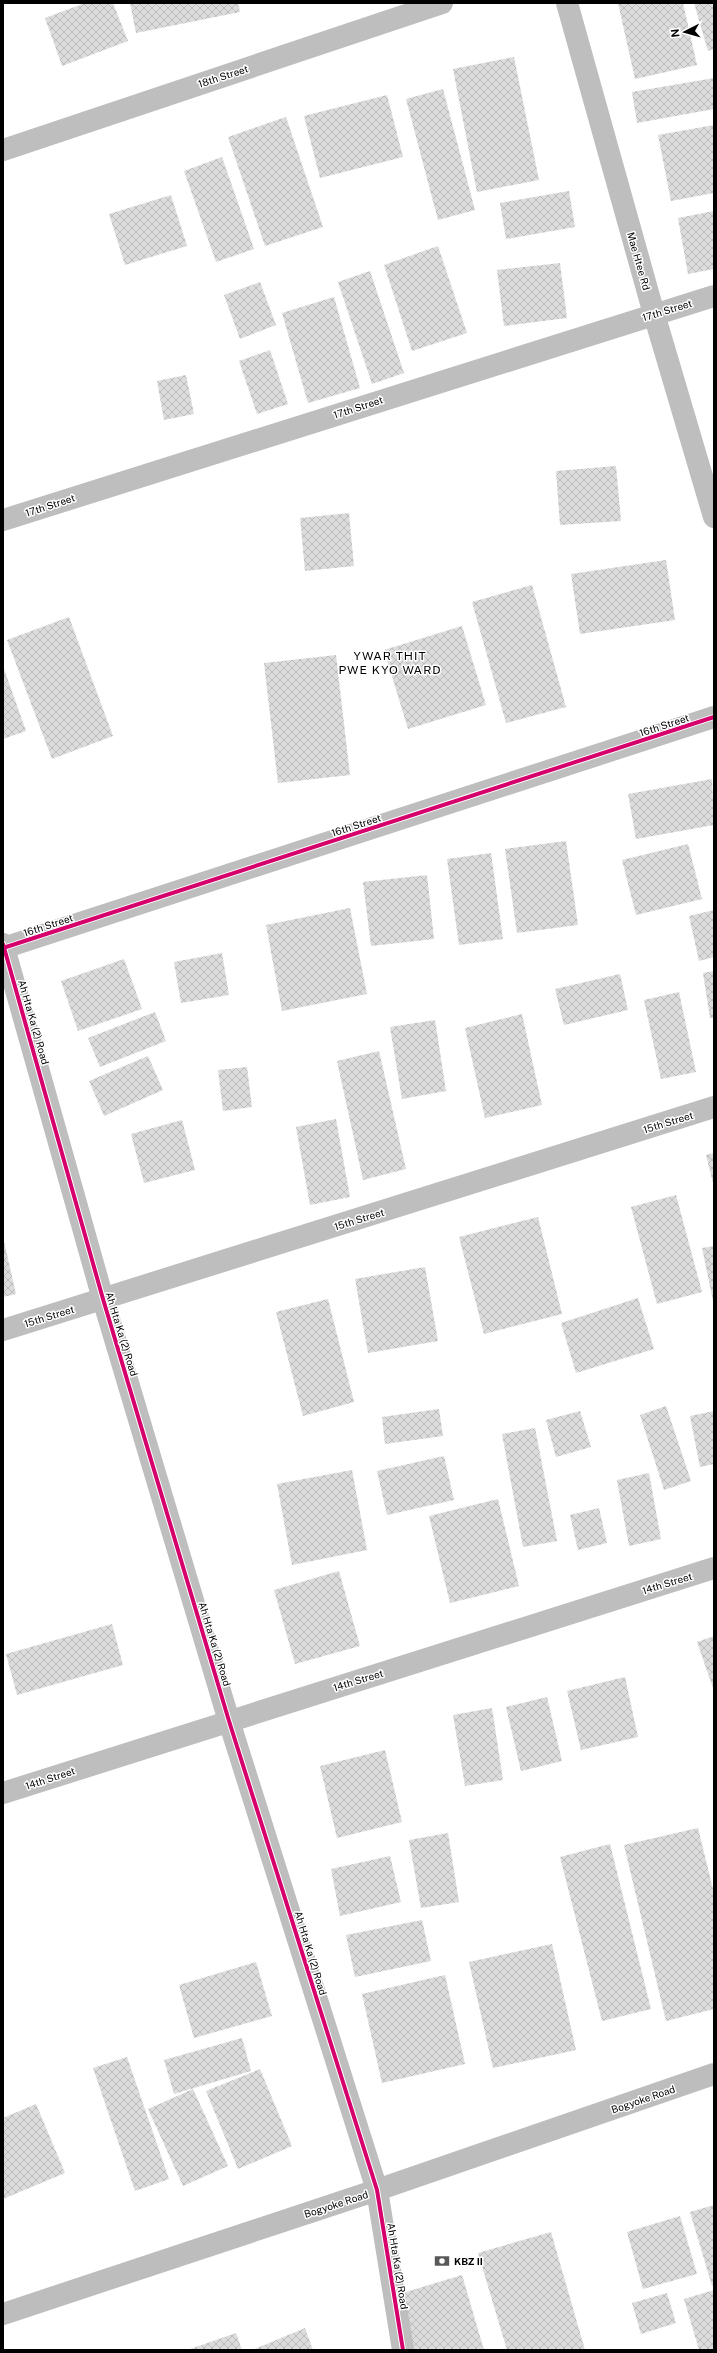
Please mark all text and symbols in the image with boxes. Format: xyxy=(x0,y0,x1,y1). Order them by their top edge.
north arrow xyxy=(665,12,705,52)
text: N xyxy=(669,28,681,38)
street label: 18th Street xyxy=(196,62,250,90)
street label: Mae Htee Rd xyxy=(625,231,653,292)
street label: 17th Street xyxy=(641,297,693,323)
street label: 17th Street xyxy=(332,393,384,421)
street label: 17th Street xyxy=(24,491,76,519)
district label: YWAR THIT PWE KYO WARD xyxy=(338,649,442,677)
street label: 16th Street xyxy=(638,711,690,739)
street label: 16th Street xyxy=(330,811,382,839)
street label: 16th Street xyxy=(22,911,74,939)
street label: Ah Hta Ka (2) Road xyxy=(16,978,52,1066)
street label: 15th Street xyxy=(641,1109,695,1135)
street label: 15th Street xyxy=(332,1206,386,1232)
street label: Ah Hta Ka (2) Road xyxy=(103,1290,141,1378)
street label: 15th Street xyxy=(22,1303,76,1329)
street label: 14th Street xyxy=(641,1570,694,1596)
street label: Ah Hta Ka (2) Road xyxy=(196,1600,234,1688)
street label: 14th Street xyxy=(332,1667,385,1693)
street label: 14th Street xyxy=(24,1764,77,1792)
street label: Ah Hta Ka (2) Road xyxy=(292,1909,330,1997)
street label: Bogyoke Road xyxy=(610,2082,676,2116)
street label: Bogyoke Road xyxy=(302,2188,370,2220)
street label: Ah Hta Ka (2) Road xyxy=(385,2222,411,2310)
bank icon: KBZ II xyxy=(433,2252,451,2270)
place label: KBZ II xyxy=(454,2255,483,2267)

